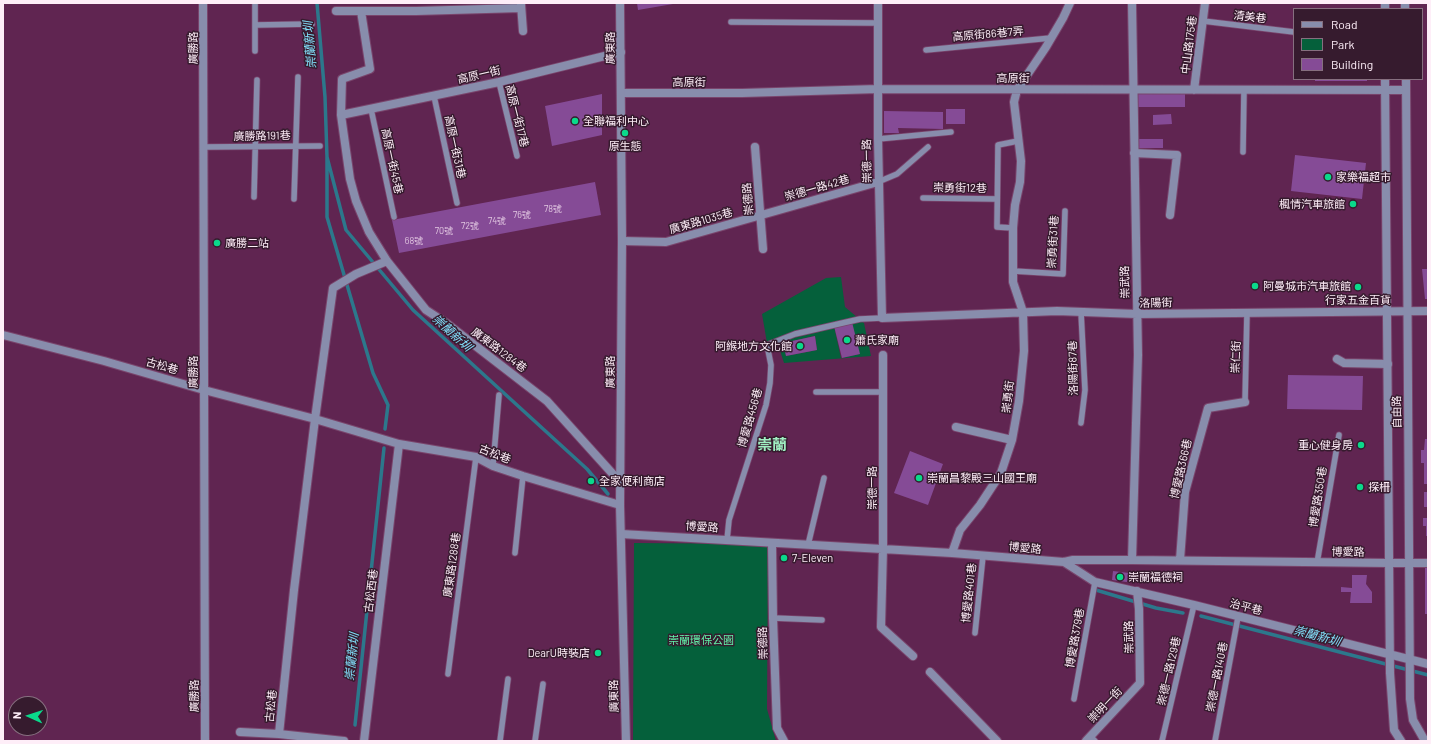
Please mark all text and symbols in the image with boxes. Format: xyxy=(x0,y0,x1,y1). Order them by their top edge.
street label: 清美巷 xyxy=(1233,8,1267,26)
legend xyxy=(1293,8,1423,80)
street label: 中山路175巷 xyxy=(1179,15,1199,75)
text: Road xyxy=(1331,17,1358,31)
water label: 崇蘭新圳 xyxy=(301,20,319,70)
street label: 高原街86巷7弄 xyxy=(952,24,1024,44)
street label: 廣勝路 xyxy=(186,32,200,64)
street label: 廣東路 xyxy=(603,32,617,64)
text: Park xyxy=(1331,37,1355,51)
text: Building xyxy=(1331,57,1373,71)
street label: 高原一街 xyxy=(456,64,502,86)
street label: 高原街 xyxy=(997,71,1029,85)
street label: 高原街 xyxy=(673,75,705,89)
street label: 高原一街17巷 xyxy=(503,83,531,149)
street label: 高原一街31巷 xyxy=(442,114,468,180)
place label: 全聯福利中心 xyxy=(583,114,649,128)
marker: 全聯福利中心 xyxy=(570,116,580,126)
street label: 高原一街45巷 xyxy=(379,127,405,195)
marker: 原生態 xyxy=(620,128,630,138)
street label: 廣勝路191巷 xyxy=(233,129,291,143)
place label: 原生態 xyxy=(609,139,641,153)
street label: 崇德一路 xyxy=(860,139,874,183)
place label: 家樂福超市 xyxy=(1336,170,1391,184)
street label: 崇德一路42巷 xyxy=(783,172,851,204)
marker: 家樂福超市 xyxy=(1323,172,1333,182)
street label: 崇勇街12巷 xyxy=(933,181,987,195)
street label: 崇德路 xyxy=(740,182,756,216)
place label: 楓情汽車旅館 xyxy=(1279,197,1345,211)
marker: 楓情汽車旅館 xyxy=(1348,199,1358,209)
house number: 78號 xyxy=(544,204,562,214)
street label: 廣東路1035巷 xyxy=(668,206,734,236)
house number: 76號 xyxy=(513,210,531,220)
street label: 崇勇街31巷 xyxy=(1045,215,1061,269)
house number: 74號 xyxy=(488,216,506,226)
house number: 72號 xyxy=(461,221,479,231)
house number: 70號 xyxy=(435,226,453,236)
place label: 廣勝二站 xyxy=(225,236,269,250)
house number: 68號 xyxy=(405,236,423,246)
marker: 廣勝二站 xyxy=(212,238,222,248)
street label: 崇武路 xyxy=(1118,265,1132,299)
place label: 阿曼城市汽車旅館 xyxy=(1263,279,1351,293)
marker: 阿曼城市汽車旅館 xyxy=(1250,281,1260,291)
marker: 行家五金百貨 xyxy=(1353,282,1363,292)
place label: 行家五金百貨 xyxy=(1325,293,1391,307)
street label: 洛陽街 xyxy=(1139,296,1173,310)
water label: 崇蘭新圳 xyxy=(429,312,475,354)
street label: 廣東路1284巷 xyxy=(469,325,529,375)
place label: 蕭氏家廟 xyxy=(855,333,899,347)
marker: 蕭氏家廟 xyxy=(842,335,852,345)
place label: 阿緱地方文化館 xyxy=(715,339,792,353)
street label: 洛陽街87巷 xyxy=(1066,340,1080,396)
street label: 崇仁街 xyxy=(1229,340,1243,374)
marker: 阿緱地方文化館 xyxy=(795,341,805,351)
street label: 古松巷 xyxy=(144,355,180,377)
street label: 廣勝路 xyxy=(186,356,200,388)
street label: 廣東路 xyxy=(603,356,617,388)
street label: 崇勇街 xyxy=(999,380,1017,414)
street label: 博愛路456巷 xyxy=(735,387,765,449)
street label: 自由路 xyxy=(1390,395,1404,429)
district label: 崇蘭 xyxy=(757,436,787,454)
street label: 博愛路366巷 xyxy=(1168,438,1194,500)
place label: 重心健身房 xyxy=(1298,438,1353,452)
marker: 重心健身房 xyxy=(1356,440,1366,450)
street label: 古松巷 xyxy=(477,442,513,466)
street label: 崇德一路 xyxy=(865,466,879,510)
street label: 博愛路350巷 xyxy=(1307,466,1329,528)
place label: 崇蘭昌黎殿三山國王廟 xyxy=(927,471,1037,485)
marker: 崇蘭昌黎殿三山國王廟 xyxy=(914,473,924,483)
place label: 全家便利商店 xyxy=(599,474,665,488)
marker: 全家便利商店 xyxy=(586,476,596,486)
place label: 探柵 xyxy=(1368,480,1390,494)
marker: 探柵 xyxy=(1355,482,1365,492)
street label: 博愛路 xyxy=(685,519,719,535)
street label: 廣東路1288巷 xyxy=(441,532,463,598)
street label: 博愛路 xyxy=(1008,540,1042,556)
street label: 博愛路 xyxy=(1331,545,1365,559)
place label: 7-Eleven xyxy=(792,551,833,565)
marker: 7-Eleven xyxy=(779,553,789,563)
street label: 博愛路401巷 xyxy=(959,563,979,623)
street label: 古松西巷 xyxy=(362,568,380,614)
place label: 崇蘭福德祠 xyxy=(1128,570,1183,584)
marker: 崇蘭福德祠 xyxy=(1115,572,1125,582)
street label: 治平巷 xyxy=(1228,597,1264,617)
street label: 博愛路379巷 xyxy=(1063,607,1087,669)
street label: 崇武路 xyxy=(1122,620,1136,654)
water label: 崇蘭新圳 xyxy=(1292,623,1342,649)
street label: 崇德路 xyxy=(756,626,770,660)
water label: 崇蘭新圳 xyxy=(342,632,362,682)
park label: 崇蘭環保公園 xyxy=(668,633,734,647)
street label: 崇德一路129巷 xyxy=(1155,635,1183,707)
street label: 崇德一路140巷 xyxy=(1204,641,1230,713)
place label: DearU時裝店 xyxy=(528,646,590,660)
marker: DearU時裝店 xyxy=(593,648,603,658)
street label: 廣東路 xyxy=(607,679,621,713)
street label: 廣勝路 xyxy=(187,680,201,712)
street label: 崇明一街 xyxy=(1085,684,1125,726)
street label: 古松巷 xyxy=(263,689,279,723)
north arrow xyxy=(8,696,48,736)
text: N xyxy=(10,711,23,719)

